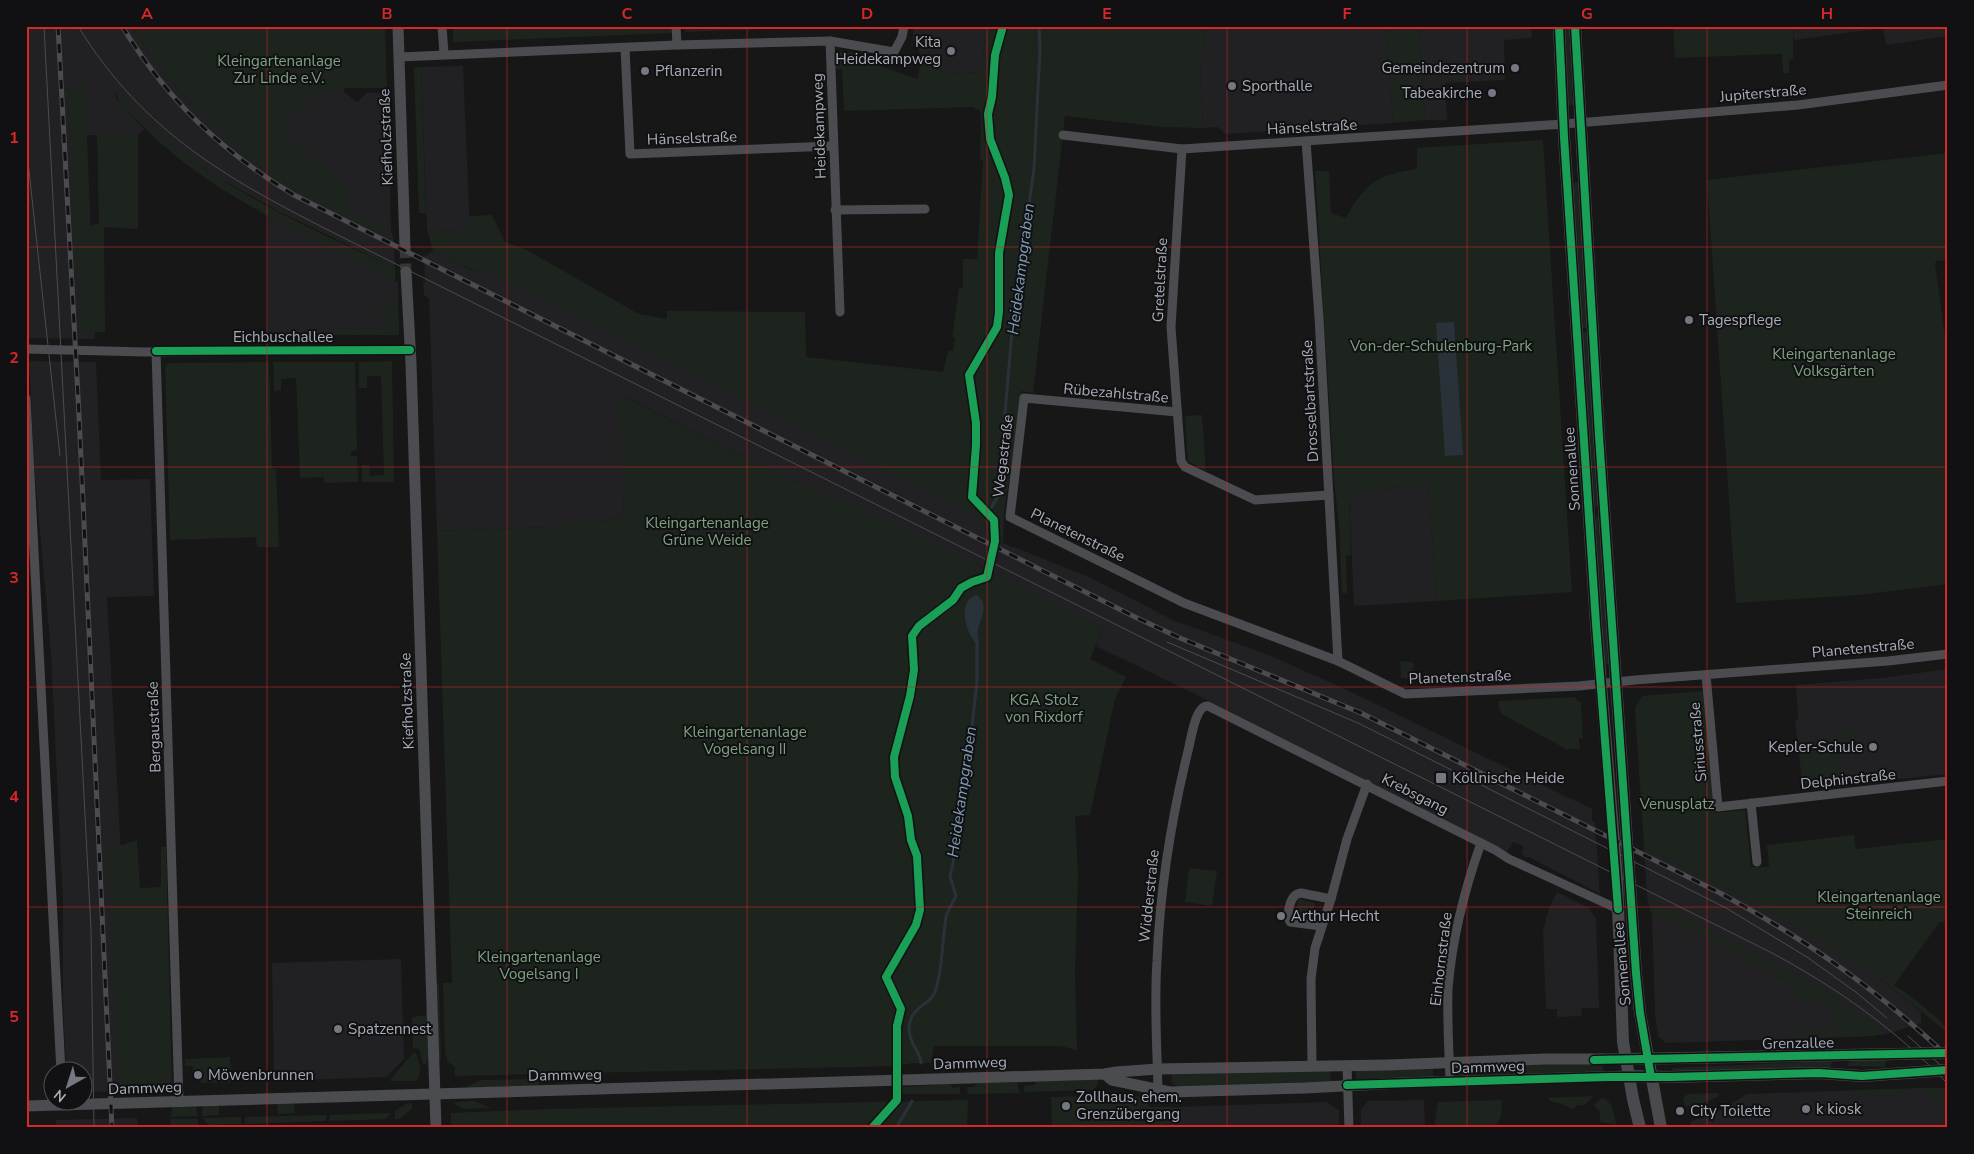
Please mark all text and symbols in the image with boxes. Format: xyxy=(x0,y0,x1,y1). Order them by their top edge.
text: A xyxy=(141,3,153,25)
text: B xyxy=(381,3,393,25)
text: C xyxy=(622,3,633,25)
text: D xyxy=(861,3,873,25)
text: E xyxy=(1102,3,1112,25)
text: F xyxy=(1343,3,1352,25)
text: G xyxy=(1581,3,1593,25)
text: H xyxy=(1821,3,1833,25)
place label: Kita Heidekampweg xyxy=(835,32,941,69)
marker: Kita Heidekampweg xyxy=(945,45,957,57)
park label: Kleingartenanlage Zur Linde e.V. xyxy=(217,51,341,88)
place label: Gemeindezentrum xyxy=(1381,58,1505,78)
place label: Pflanzerin xyxy=(655,61,723,81)
marker: Gemeindezentrum xyxy=(1509,62,1521,74)
marker: Pflanzerin xyxy=(639,65,651,77)
street label: Heidekampweg xyxy=(807,73,831,179)
place label: Sporthalle xyxy=(1242,76,1313,96)
street label: Jupiterstraße xyxy=(1718,79,1807,107)
marker: Sporthalle xyxy=(1226,80,1238,92)
place label: Tabeakirche xyxy=(1402,83,1482,103)
marker: Tabeakirche xyxy=(1486,87,1498,99)
street label: Kiefholzstraße xyxy=(374,88,398,186)
street label: Hänselstraße xyxy=(1266,115,1358,139)
street label: Hänselstraße xyxy=(647,126,737,150)
text: 1 xyxy=(9,127,19,149)
water label: Heidekampgraben xyxy=(1002,202,1040,336)
street label: Gretelstraße xyxy=(1148,237,1172,323)
place label: Tagespflege xyxy=(1699,310,1782,330)
marker: Tagespflege xyxy=(1683,314,1695,326)
street label: Eichbuschallee xyxy=(233,327,333,347)
park label: Von-der-Schulenburg-Park xyxy=(1349,336,1533,356)
street label: Drosselbartstraße xyxy=(1297,339,1323,463)
park label: Kleingartenanlage Volksgärten xyxy=(1772,344,1896,381)
text: 2 xyxy=(9,347,19,369)
street label: Rübezahlstraße xyxy=(1062,378,1170,408)
street label: Wegastraße xyxy=(988,413,1018,499)
street label: Sonnenallee xyxy=(1559,426,1585,512)
street label: Planetenstraße xyxy=(1027,503,1129,567)
park label: Kleingartenanlage Grüne Weide xyxy=(645,513,769,550)
text: 3 xyxy=(9,567,19,589)
street label: Planetenstraße xyxy=(1811,634,1915,662)
street label: Kiefholzstraße xyxy=(395,652,419,750)
street label: Planetenstraße xyxy=(1408,665,1512,689)
street label: Bergaustraße xyxy=(142,681,166,773)
park label: KGA Stolz von Rixdorf xyxy=(1005,690,1084,727)
street label: Siriusstraße xyxy=(1685,701,1711,783)
park label: Kleingartenanlage Vogelsang II xyxy=(683,722,807,759)
water label: Heidekampgraben xyxy=(942,725,982,859)
place label: Kepler-Schule xyxy=(1768,737,1863,757)
marker: Kepler-Schule xyxy=(1867,741,1879,753)
street label: Delphinstraße xyxy=(1799,764,1897,794)
place label: Köllnische Heide xyxy=(1452,768,1565,788)
street label: Krebsgang xyxy=(1378,769,1452,819)
marker: Köllnische Heide xyxy=(1434,771,1448,785)
text: 4 xyxy=(9,786,19,808)
park label: Venusplatz xyxy=(1639,794,1715,814)
street label: Widderstraße xyxy=(1134,848,1164,944)
park label: Kleingartenanlage Steinreich xyxy=(1817,887,1941,924)
place label: Arthur Hecht xyxy=(1291,906,1380,926)
marker: Arthur Hecht xyxy=(1275,910,1287,922)
street label: Einhornstraße xyxy=(1425,911,1457,1007)
street label: Sonnenallee xyxy=(1608,921,1636,1007)
park label: Kleingartenanlage Vogelsang I xyxy=(477,947,601,984)
text: 5 xyxy=(9,1006,19,1028)
place label: Spatzennest xyxy=(348,1019,432,1039)
marker: Spatzennest xyxy=(332,1023,344,1035)
street label: Grenzallee xyxy=(1762,1032,1834,1054)
street label: Dammweg xyxy=(933,1052,1007,1074)
street label: Dammweg xyxy=(1451,1056,1525,1078)
north arrow xyxy=(42,1062,92,1112)
street label: Dammweg xyxy=(528,1064,602,1086)
place label: Möwenbrunnen xyxy=(208,1065,314,1085)
marker: Möwenbrunnen xyxy=(192,1069,204,1081)
street label: Dammweg xyxy=(108,1077,182,1099)
text: N xyxy=(50,1085,70,1106)
place label: Zollhaus, ehem. Grenzübergang xyxy=(1076,1087,1182,1124)
place label: k kiosk xyxy=(1816,1099,1862,1119)
marker: Zollhaus, ehem. Grenzübergang xyxy=(1060,1100,1072,1112)
place label: City Toilette xyxy=(1690,1101,1771,1121)
marker: k kiosk xyxy=(1800,1103,1812,1115)
marker: City Toilette xyxy=(1674,1105,1686,1117)

